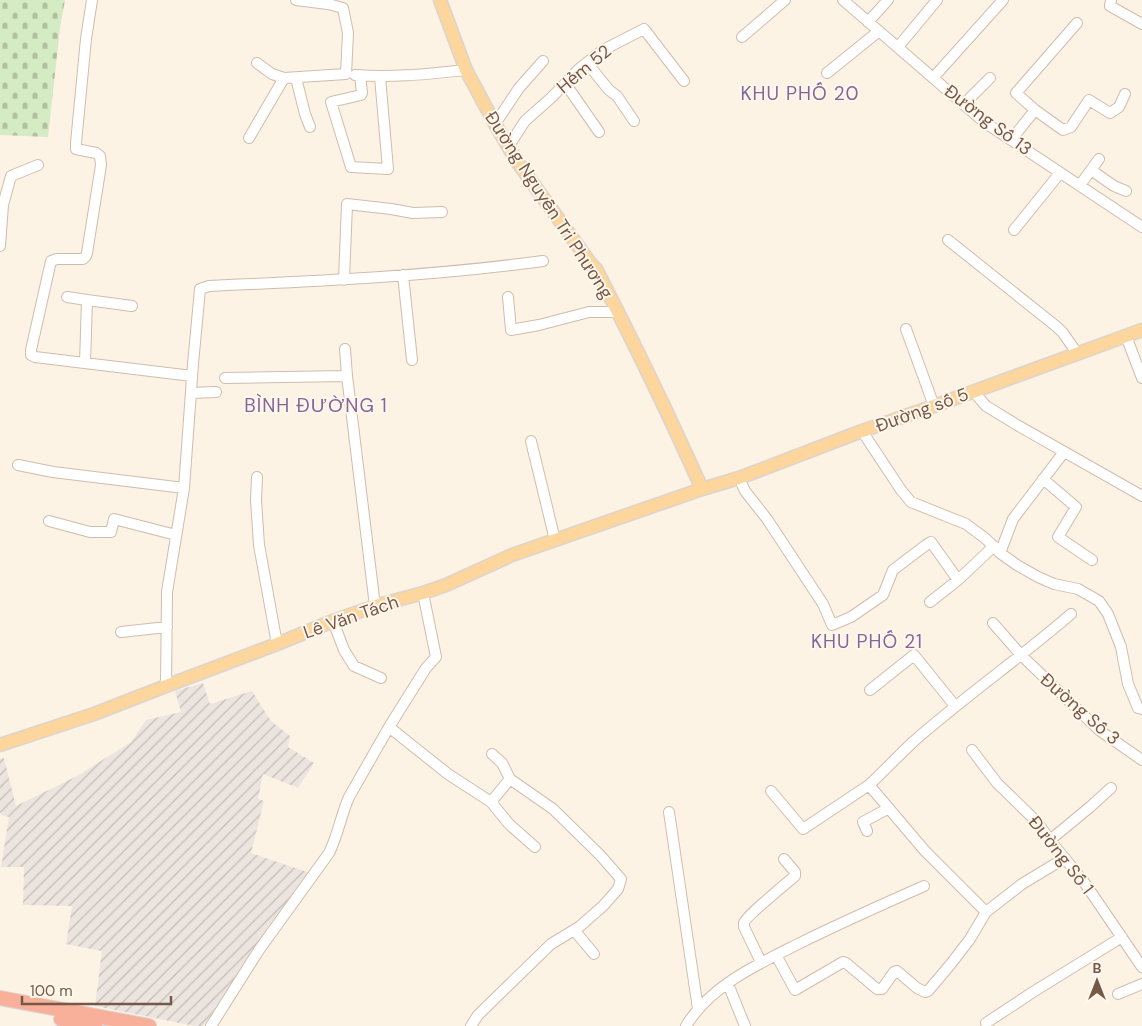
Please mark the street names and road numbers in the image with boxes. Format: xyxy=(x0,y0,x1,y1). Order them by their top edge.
street label: Hẻm 52 xyxy=(552,39,616,99)
street label: Đường Số 13 xyxy=(939,79,1037,161)
street label: Đường Nguyễn Tri Phương xyxy=(479,107,619,303)
street label: Đường số 5 xyxy=(872,382,972,438)
street label: Lê Văn Tách xyxy=(300,589,402,645)
street label: Đường Số 3 xyxy=(1035,668,1125,750)
street label: Đường Số 1 xyxy=(1023,811,1099,899)

